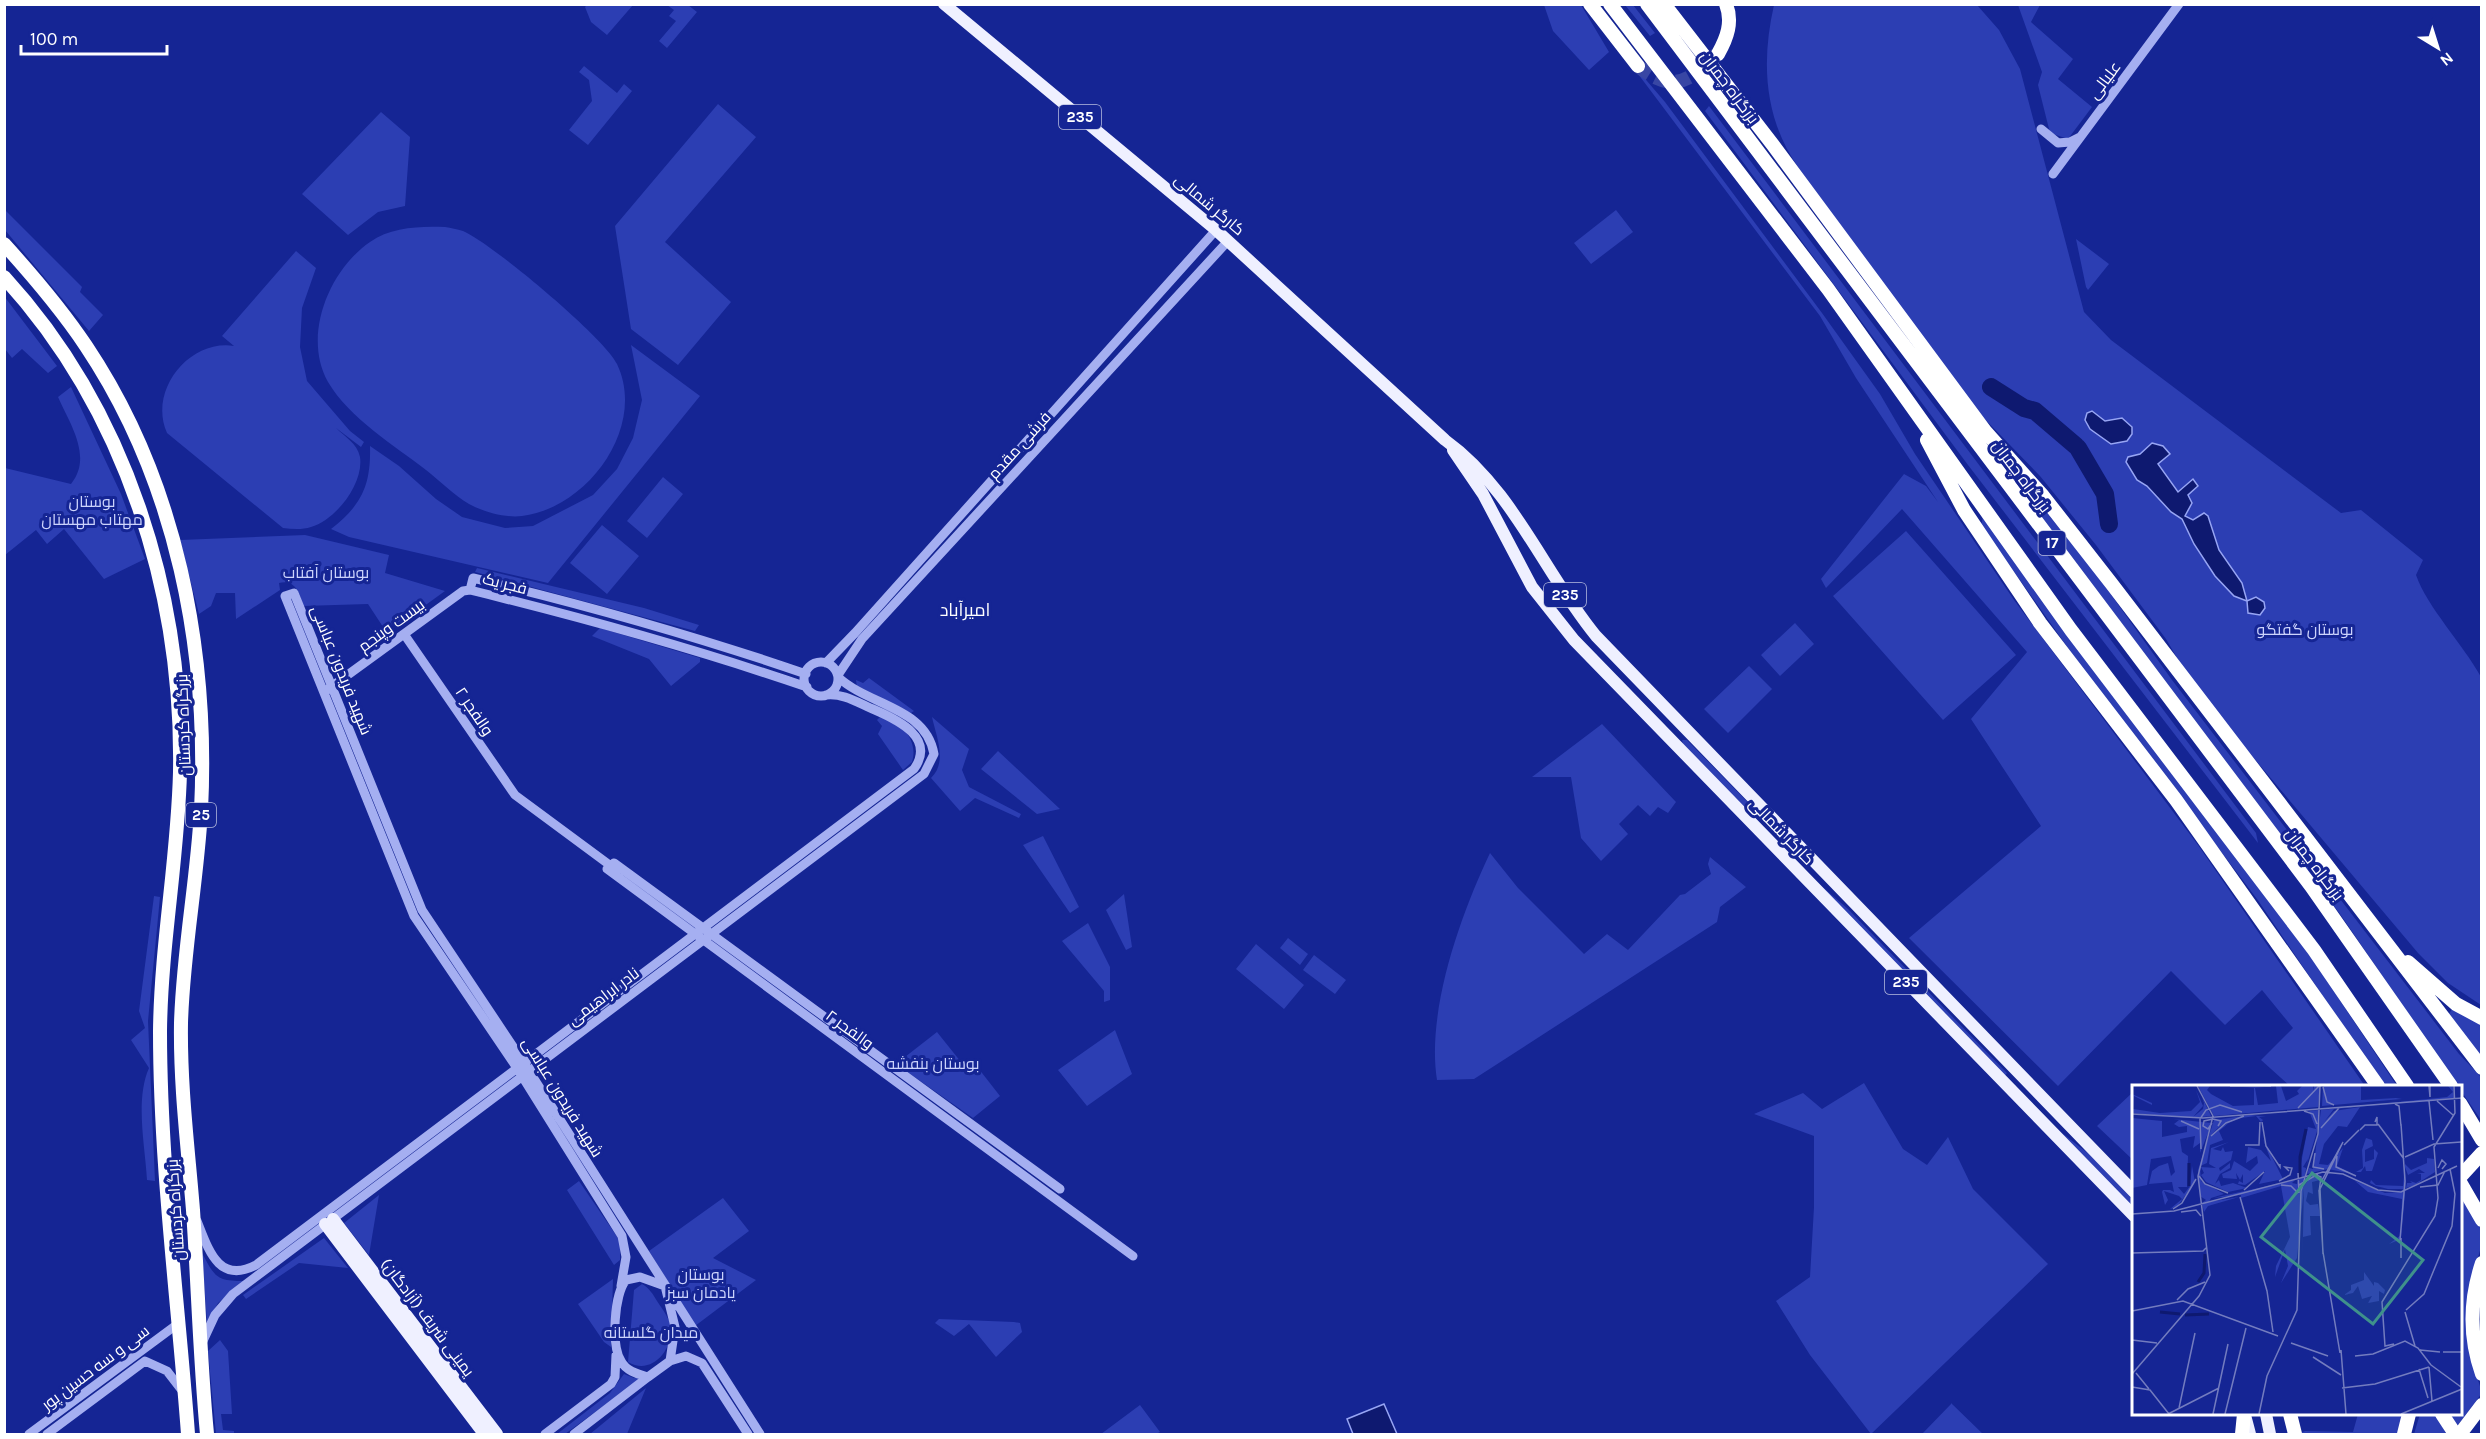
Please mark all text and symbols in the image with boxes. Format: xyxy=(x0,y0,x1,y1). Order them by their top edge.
scale bar xyxy=(21,18,166,56)
north arrow xyxy=(2408,18,2468,78)
text: 100 m xyxy=(30,28,78,50)
street label: بزرگراه چمران xyxy=(1695,47,1763,128)
text: N xyxy=(2437,48,2457,70)
street label: علیالی xyxy=(2084,58,2126,104)
road number: 235 xyxy=(1059,105,1101,129)
street label: کارگر شمالی xyxy=(1170,170,1249,240)
street label: فرشی مقدم xyxy=(984,407,1056,485)
street label: بزرگراه چمران xyxy=(1987,436,2055,517)
park label: بوستان مهتاب مهستان xyxy=(41,492,143,530)
road number: 17 xyxy=(2038,531,2066,555)
park label: بوستان آفتاب xyxy=(283,563,369,583)
street label: فجر یک xyxy=(481,569,529,598)
road number: 235 xyxy=(1544,583,1586,607)
street label: بیست وپنجم xyxy=(354,595,429,657)
district label: امیرآباد xyxy=(940,599,990,621)
street label: شهید فریدون عباسی xyxy=(306,603,376,738)
park label: بوستان گفتگو xyxy=(2257,620,2353,640)
street label: بزرگراه کردستان xyxy=(172,674,196,776)
street label: والفجر ۲ xyxy=(452,683,498,739)
street label: کارگر شمالی xyxy=(1744,794,1818,869)
road number: 25 xyxy=(186,803,216,827)
street label: بزرگراه چمران xyxy=(2280,824,2348,905)
street label: نادر ابراهیمی xyxy=(564,963,643,1030)
road number: 235 xyxy=(1885,970,1927,994)
street label: والفجر ۲ xyxy=(822,1006,877,1053)
street label: شهید فریدون عباسی xyxy=(517,1034,607,1161)
park label: بوستان بنفشه xyxy=(887,1054,979,1074)
inset map xyxy=(2132,1085,2462,1415)
street label: بزرگراه کردستان xyxy=(162,1158,190,1262)
street label: یمینی شریف (آزادگان) xyxy=(376,1254,479,1381)
park label: بوستان یادمان سبز xyxy=(666,1265,736,1303)
street label: سی و سه حسین پور xyxy=(37,1321,154,1416)
park label: میدان گلستانه xyxy=(604,1323,698,1343)

